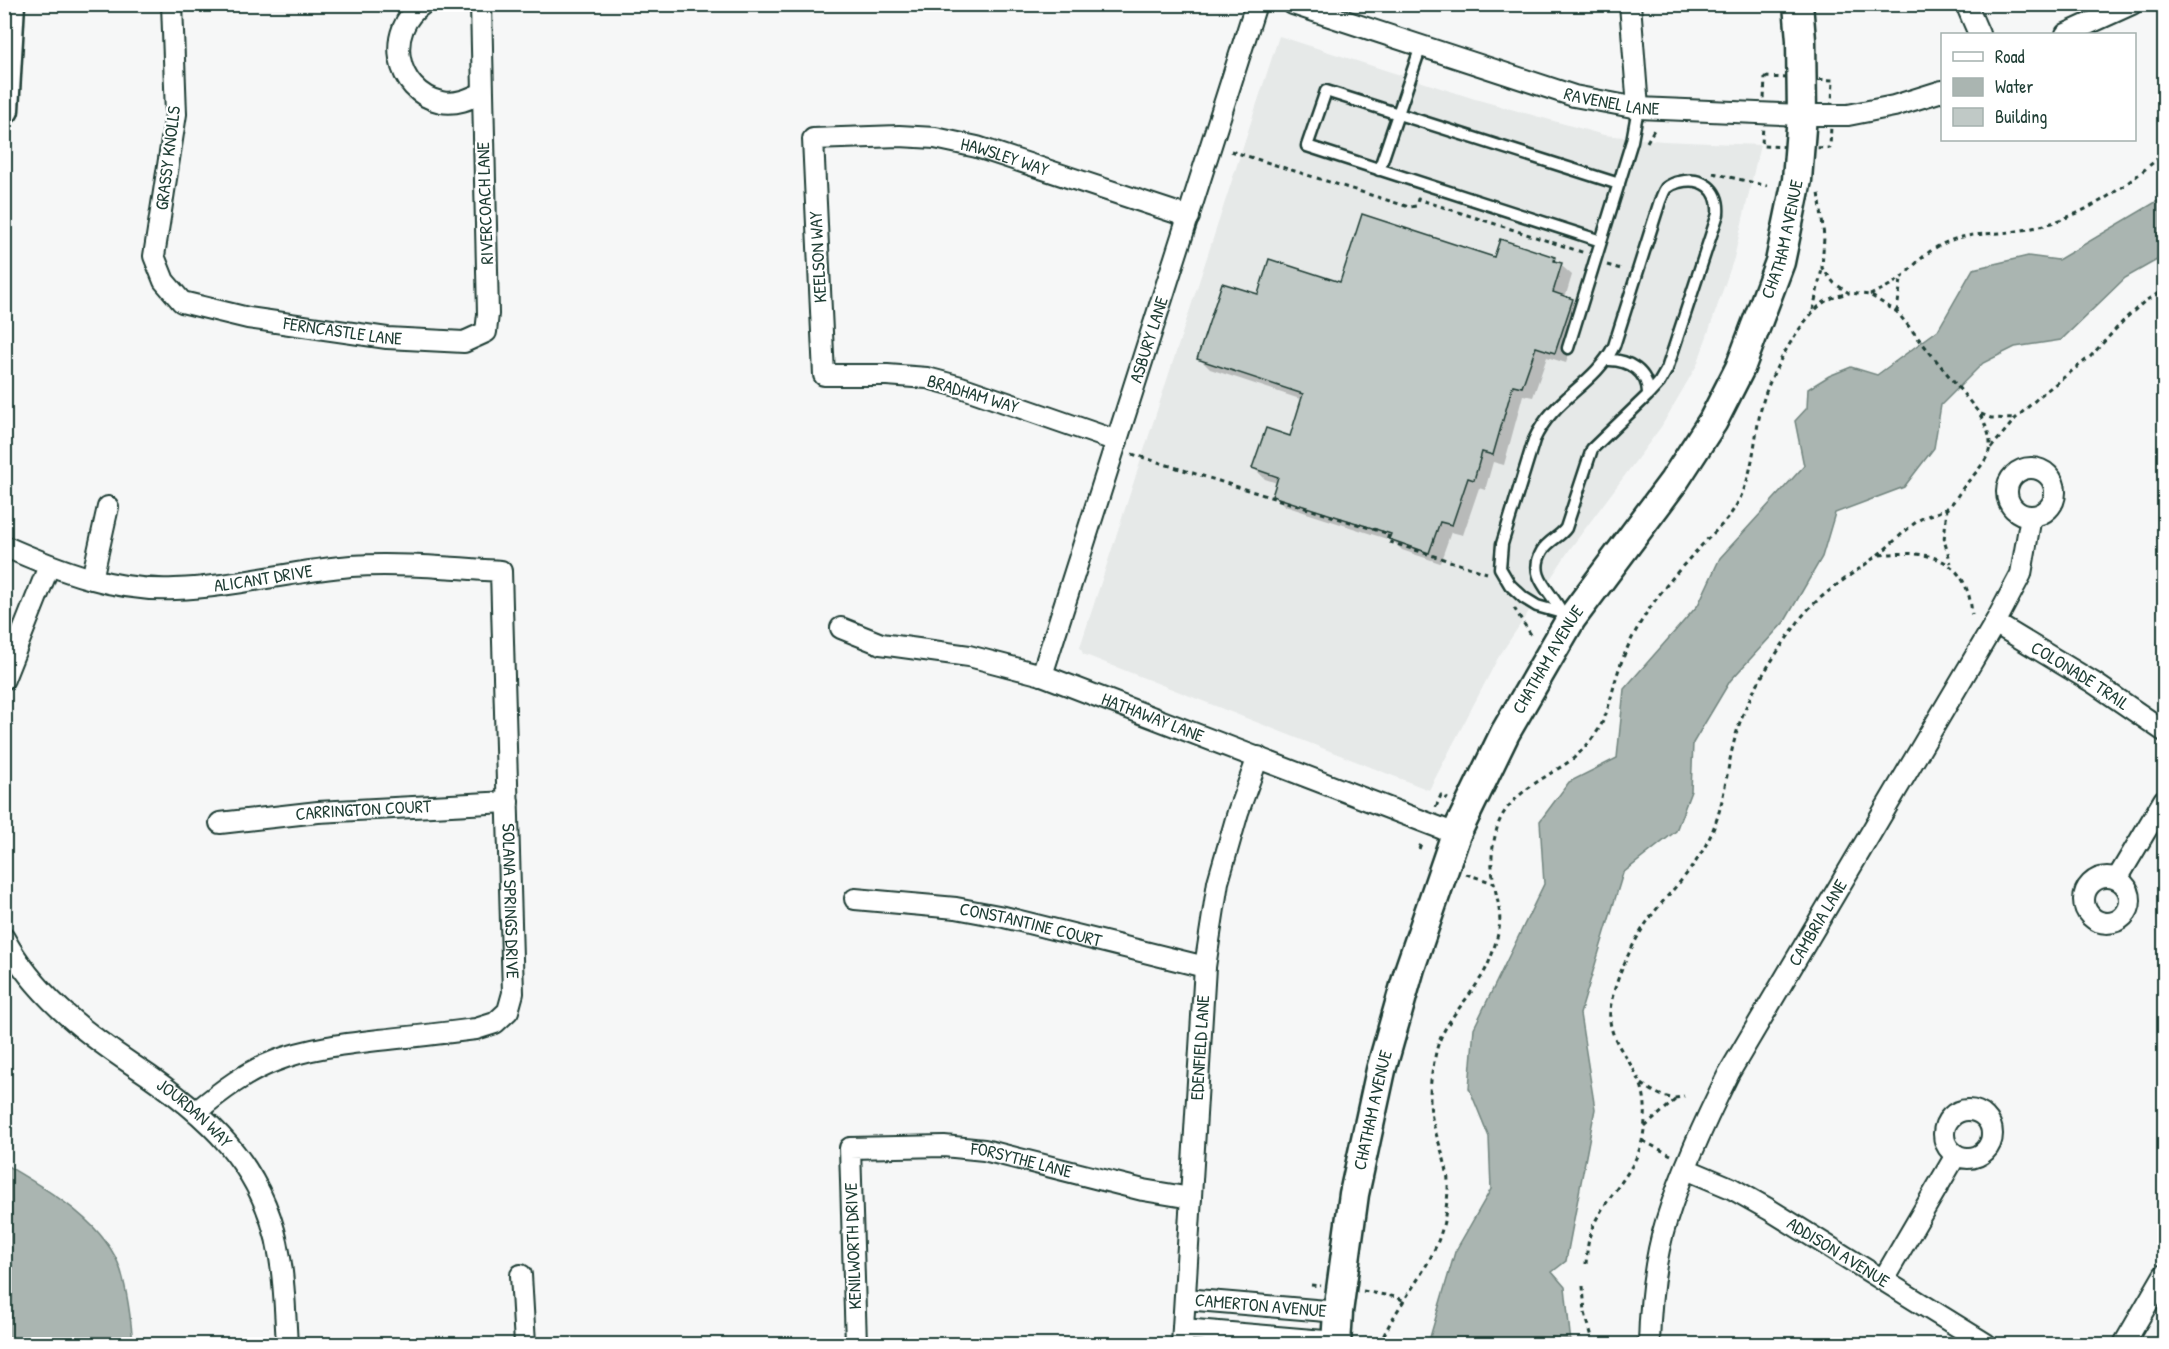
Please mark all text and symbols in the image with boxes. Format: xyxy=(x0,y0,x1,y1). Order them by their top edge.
legend xyxy=(1941,33,2136,141)
text: Road xyxy=(1995,44,2025,69)
text: Water xyxy=(1995,74,2033,99)
street label: RAVENEL LANE xyxy=(1561,81,1660,121)
street label: GRASSY KNOLLS xyxy=(149,104,186,212)
text: Building xyxy=(1995,104,2047,129)
street label: HAWSLEY WAY xyxy=(959,131,1052,182)
street label: RIVERCOACH LANE xyxy=(470,141,499,265)
street label: CHATHAM AVENUE xyxy=(1754,177,1809,302)
street label: KEELSON WAY xyxy=(803,210,832,304)
street label: ASBURY LANE xyxy=(1123,293,1174,386)
street label: FERNCASTLE LANE xyxy=(281,310,403,351)
street label: BRADHAM WAY xyxy=(924,368,1022,419)
street label: ALICANT DRIVE xyxy=(212,558,314,598)
street label: CHATHAM AVENUE xyxy=(1506,600,1589,718)
street label: COLONADE TRAIL xyxy=(2026,635,2135,716)
street label: HATHAWAY LANE xyxy=(1098,686,1208,748)
street label: CARRINGTON COURT xyxy=(294,793,432,826)
street label: SOLANA SPRINGS DRIVE xyxy=(496,823,526,979)
street label: CAMBRIA LANE xyxy=(1782,874,1853,971)
street label: CONSTANTINE COURT xyxy=(958,896,1105,953)
street label: EDENFIELD LANE xyxy=(1184,994,1215,1101)
street label: CHATHAM AVENUE xyxy=(1347,1047,1398,1172)
street label: JOURDAN WAY xyxy=(152,1072,238,1153)
street label: FORSYTHE LANE xyxy=(969,1136,1075,1184)
street label: KENILWORTH DRIVE xyxy=(838,1182,867,1310)
street label: ADDISON AVENUE xyxy=(1782,1211,1895,1293)
street label: CAMERTON AVENUE xyxy=(1194,1287,1328,1323)

